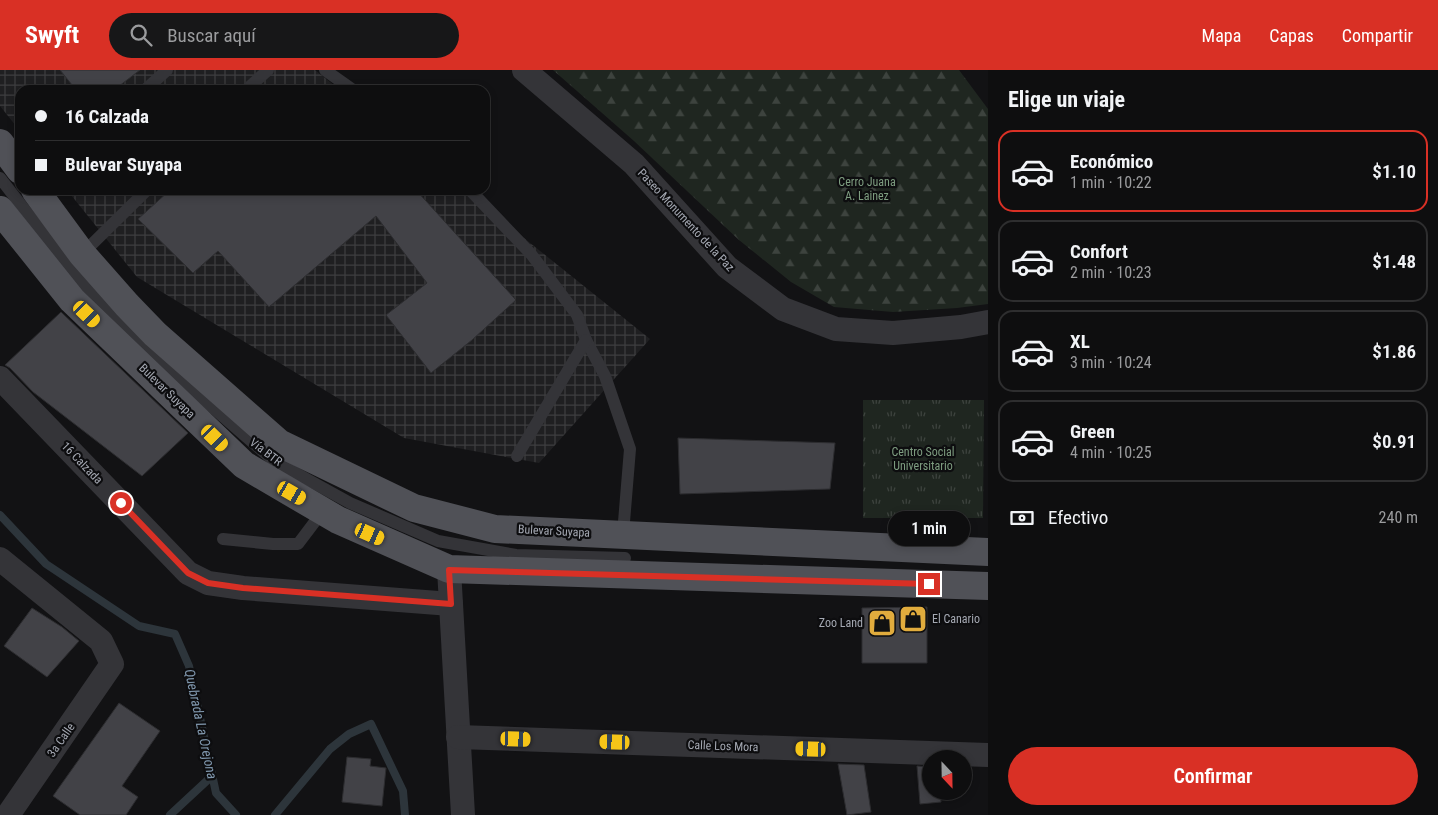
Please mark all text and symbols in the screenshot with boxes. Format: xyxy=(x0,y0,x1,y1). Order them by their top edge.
search box xyxy=(109,13,459,58)
text: Swyft xyxy=(25,21,79,49)
icon: search xyxy=(127,21,155,49)
text: Buscar aquí xyxy=(167,24,256,47)
text: Mapa xyxy=(1202,25,1241,46)
text: Capas xyxy=(1269,25,1314,46)
text: Compartir xyxy=(1342,25,1413,46)
text: Elige un viaje xyxy=(1008,87,1125,112)
text: 16 Calzada xyxy=(65,105,149,128)
icon: car xyxy=(1010,149,1055,194)
text: Económico xyxy=(1070,150,1153,173)
text: Bulevar Suyapa xyxy=(65,153,182,176)
text: $1.10 xyxy=(1372,160,1416,183)
street label: Paseo Monumento de la Paz xyxy=(635,166,737,274)
text: 1 min · 10:22 xyxy=(1070,173,1152,192)
park label: Cerro Juana A. Lainez xyxy=(838,175,896,203)
icon: car xyxy=(1010,239,1055,284)
text: Confort xyxy=(1070,240,1128,263)
text: $1.48 xyxy=(1372,250,1416,273)
text: 2 min · 10:23 xyxy=(1070,263,1152,282)
car xyxy=(70,298,103,330)
icon: car xyxy=(1010,329,1055,374)
text: XL xyxy=(1070,330,1090,353)
text: $1.86 xyxy=(1372,340,1416,363)
text: 3 min · 10:24 xyxy=(1070,353,1152,372)
street label: Bulevar Suyapa xyxy=(136,361,198,421)
icon: car xyxy=(1010,419,1055,464)
text: Green xyxy=(1070,420,1115,443)
car xyxy=(198,422,231,454)
text: $0.91 xyxy=(1372,430,1416,453)
street label: Vía BTR xyxy=(247,435,286,469)
street label: 16 Calzada xyxy=(59,439,105,487)
text: 4 min · 10:25 xyxy=(1070,443,1152,462)
park label: Centro Social Universitario xyxy=(891,445,955,473)
car xyxy=(275,479,308,507)
route start xyxy=(110,492,132,514)
icon: cash xyxy=(1008,504,1036,532)
text: Efectivo xyxy=(1048,506,1108,529)
text: 240 m xyxy=(1379,508,1418,527)
callout: 1 min xyxy=(888,512,970,546)
text: 1 min xyxy=(911,519,947,538)
car xyxy=(353,521,386,547)
street label: Bulevar Suyapa xyxy=(518,522,591,540)
route end xyxy=(918,573,940,595)
shop icon: El Canario xyxy=(898,604,928,634)
shop icon: Zoo Land xyxy=(867,608,897,638)
place label: El Canario xyxy=(932,612,980,626)
place label: Zoo Land xyxy=(819,616,863,630)
water label: Quebrada La Orejona xyxy=(182,667,220,781)
street label: 3a Calle xyxy=(44,720,78,760)
car xyxy=(500,731,531,747)
car xyxy=(599,734,630,750)
street label: Calle Los Mora xyxy=(687,738,759,754)
car xyxy=(795,741,826,757)
button: Confirmar xyxy=(1008,747,1418,805)
north arrow xyxy=(922,750,972,800)
map controls xyxy=(922,750,972,800)

